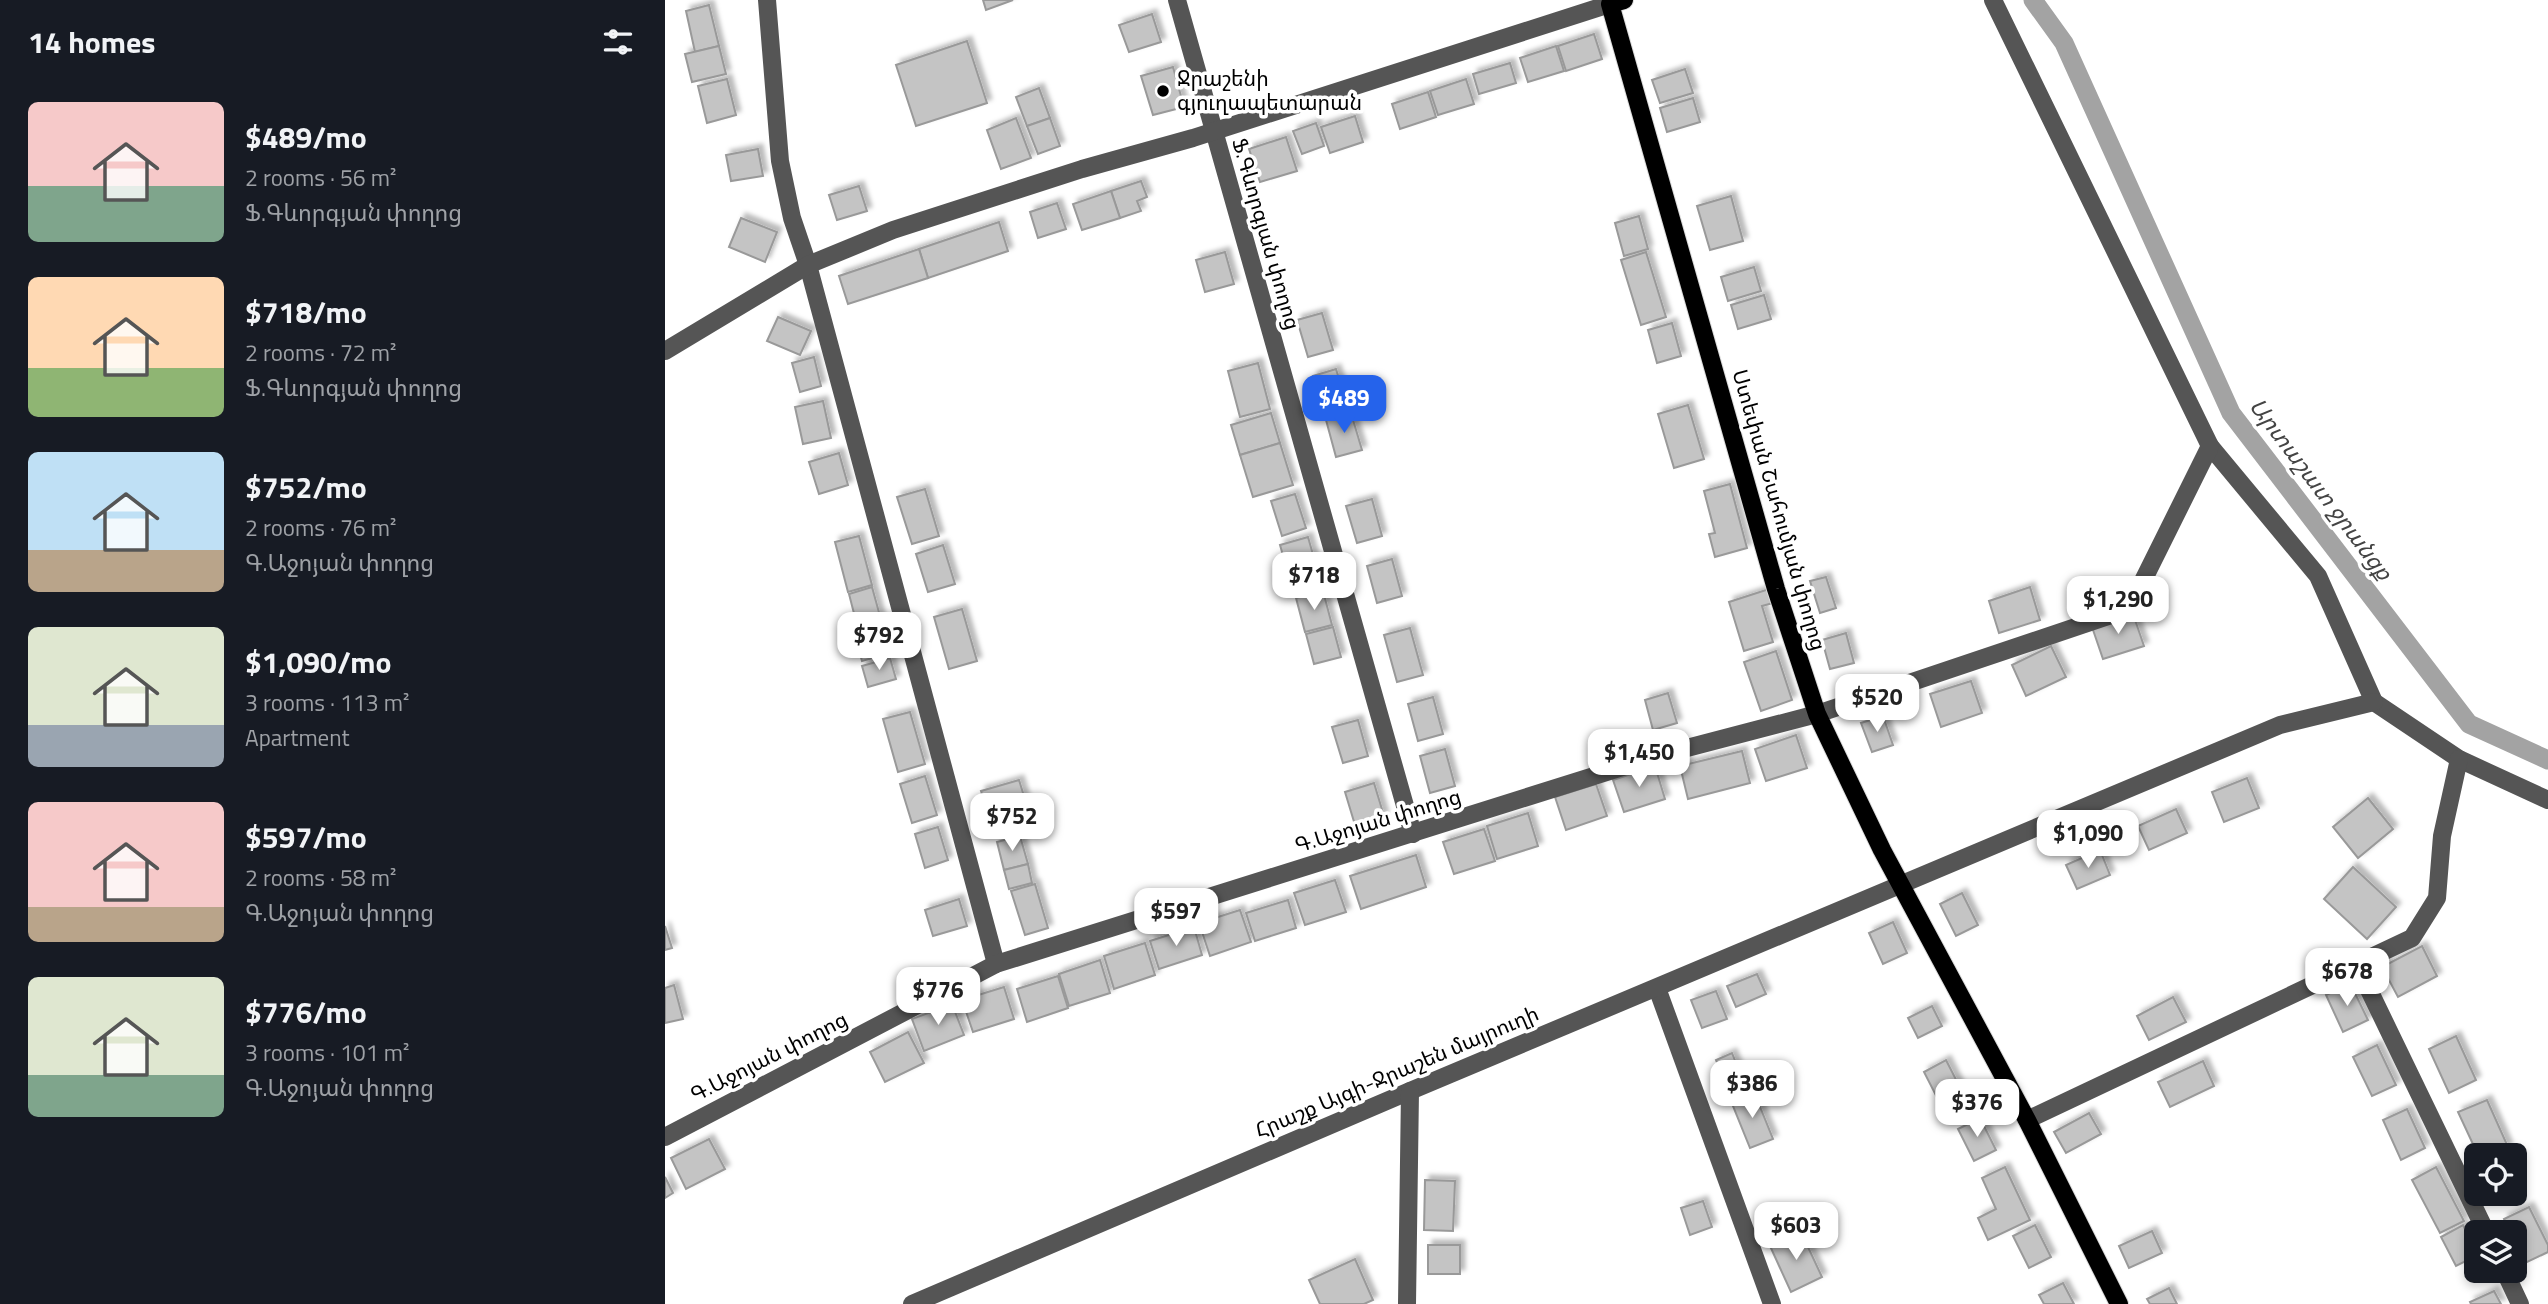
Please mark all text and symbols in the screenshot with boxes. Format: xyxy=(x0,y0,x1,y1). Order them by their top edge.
text: 14 homes xyxy=(28,19,155,65)
icon: filters xyxy=(599,23,637,61)
place label: Ջրաշենի գյուղապետարան xyxy=(1177,62,1362,118)
marker: Ջրաշենի գյուղապետարան xyxy=(1155,83,1171,99)
text: $489/mo xyxy=(245,114,367,160)
icon: home xyxy=(84,130,168,214)
street label: Ֆ.Գևորգյան փողոց xyxy=(1224,134,1310,333)
text: 2 rooms · 56 m² xyxy=(245,160,396,195)
text: Ֆ.Գևորգյան փողոց xyxy=(245,195,462,230)
text: $718/mo xyxy=(245,289,367,335)
icon: home xyxy=(84,305,168,389)
text: 2 rooms · 72 m² xyxy=(245,335,396,370)
street label: Ստեփան Շահումյան փողոց xyxy=(1724,365,1835,654)
text: Ֆ.Գևորգյան փողոց xyxy=(245,370,462,405)
pin: $489 xyxy=(1303,376,1385,435)
text: $489 xyxy=(1318,380,1370,415)
water label: Արտաշատ ջրանցք xyxy=(2241,390,2403,588)
text: $752/mo xyxy=(245,464,367,510)
icon: home xyxy=(84,480,168,564)
text: 2 rooms · 76 m² xyxy=(245,510,396,545)
text: Գ.Աջոյան փողոց xyxy=(245,545,434,580)
pin: $718 xyxy=(1273,552,1355,612)
text: $718 xyxy=(1288,557,1340,592)
pin: $1,290 xyxy=(2061,576,2175,636)
text: $1,290 xyxy=(2083,581,2153,616)
pin: $792 xyxy=(838,612,920,672)
text: $792 xyxy=(853,617,905,652)
text: $1,090/mo xyxy=(245,639,391,685)
icon: home xyxy=(84,655,168,739)
pin: $520 xyxy=(1836,674,1918,734)
text: $520 xyxy=(1851,679,1903,714)
text: 3 rooms · 113 m² xyxy=(245,685,409,720)
text: Apartment xyxy=(245,720,350,755)
pin: $1,450 xyxy=(1582,730,1696,789)
text: $1,450 xyxy=(1604,734,1674,769)
street label: Գ.Աջոյան փողոց xyxy=(1290,780,1465,861)
pin: $752 xyxy=(971,794,1053,853)
text: $752 xyxy=(986,798,1038,833)
pin: $1,090 xyxy=(2031,810,2145,870)
text: $597/mo xyxy=(245,814,367,860)
text: $1,090 xyxy=(2053,815,2123,850)
icon: home xyxy=(84,830,168,914)
text: 2 rooms · 58 m² xyxy=(245,860,396,895)
pin: $597 xyxy=(1135,888,1217,948)
text: $597 xyxy=(1150,893,1202,928)
text: Գ.Աջոյան փողոց xyxy=(245,895,434,930)
pin: $678 xyxy=(2306,948,2388,1008)
text: $678 xyxy=(2321,953,2373,988)
pin: $776 xyxy=(897,968,979,1027)
text: $776 xyxy=(912,972,964,1007)
text: $776/mo xyxy=(245,989,367,1035)
street label: Հրաշք Այգի-Ջրաշեն մայրուղի xyxy=(1250,997,1544,1146)
street label: Գ.Աջոյան փողոց xyxy=(684,1003,853,1110)
icon: home xyxy=(84,1005,168,1089)
text: 3 rooms · 101 m² xyxy=(245,1035,409,1070)
pin: $386 xyxy=(1711,1060,1793,1120)
text: $386 xyxy=(1726,1065,1778,1100)
text: Գ.Աջոյան փողոց xyxy=(245,1070,434,1105)
pin: $376 xyxy=(1936,1080,2018,1139)
text: $376 xyxy=(1951,1084,2003,1119)
map controls xyxy=(2464,1143,2527,1283)
button: locate xyxy=(2464,1143,2527,1206)
pin: $603 xyxy=(1755,1202,1837,1262)
text: $603 xyxy=(1770,1207,1822,1242)
button: layers xyxy=(2464,1220,2527,1283)

